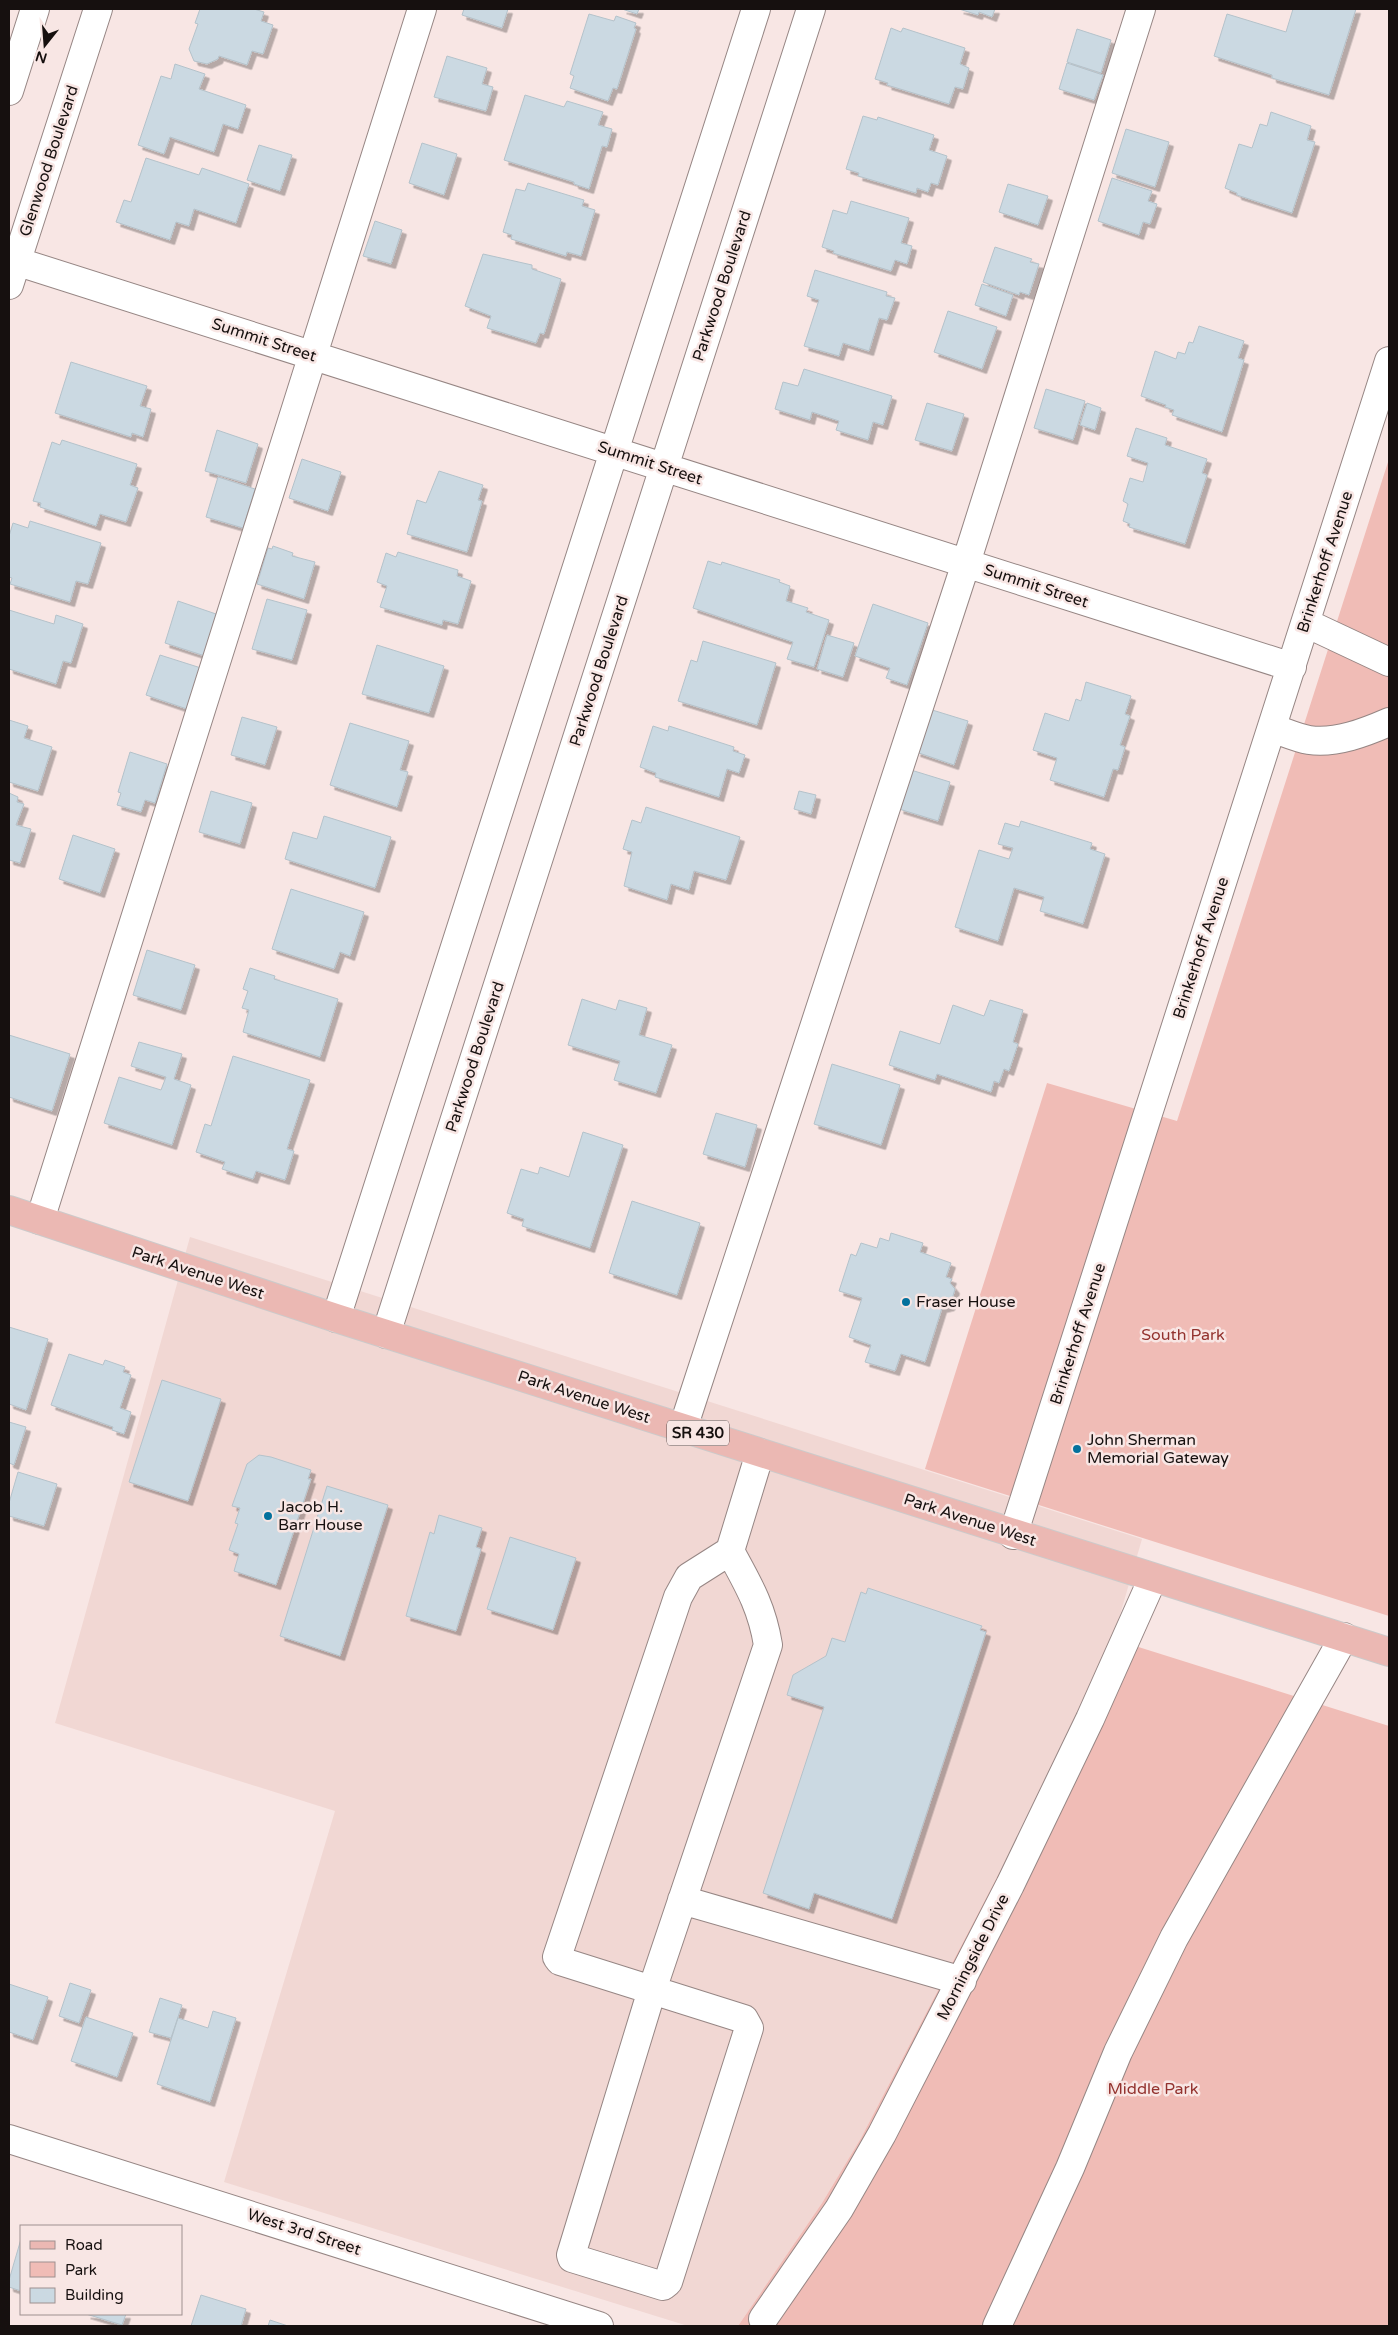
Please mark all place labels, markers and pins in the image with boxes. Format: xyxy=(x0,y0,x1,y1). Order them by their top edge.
place label: Fraser House xyxy=(916,1292,1016,1312)
marker: Fraser House xyxy=(900,1296,912,1308)
place label: John Sherman Memorial Gateway xyxy=(1087,1430,1229,1468)
marker: John Sherman Memorial Gateway xyxy=(1071,1443,1083,1455)
place label: Jacob H. Barr House xyxy=(278,1497,363,1535)
marker: Jacob H. Barr House xyxy=(262,1510,274,1522)

